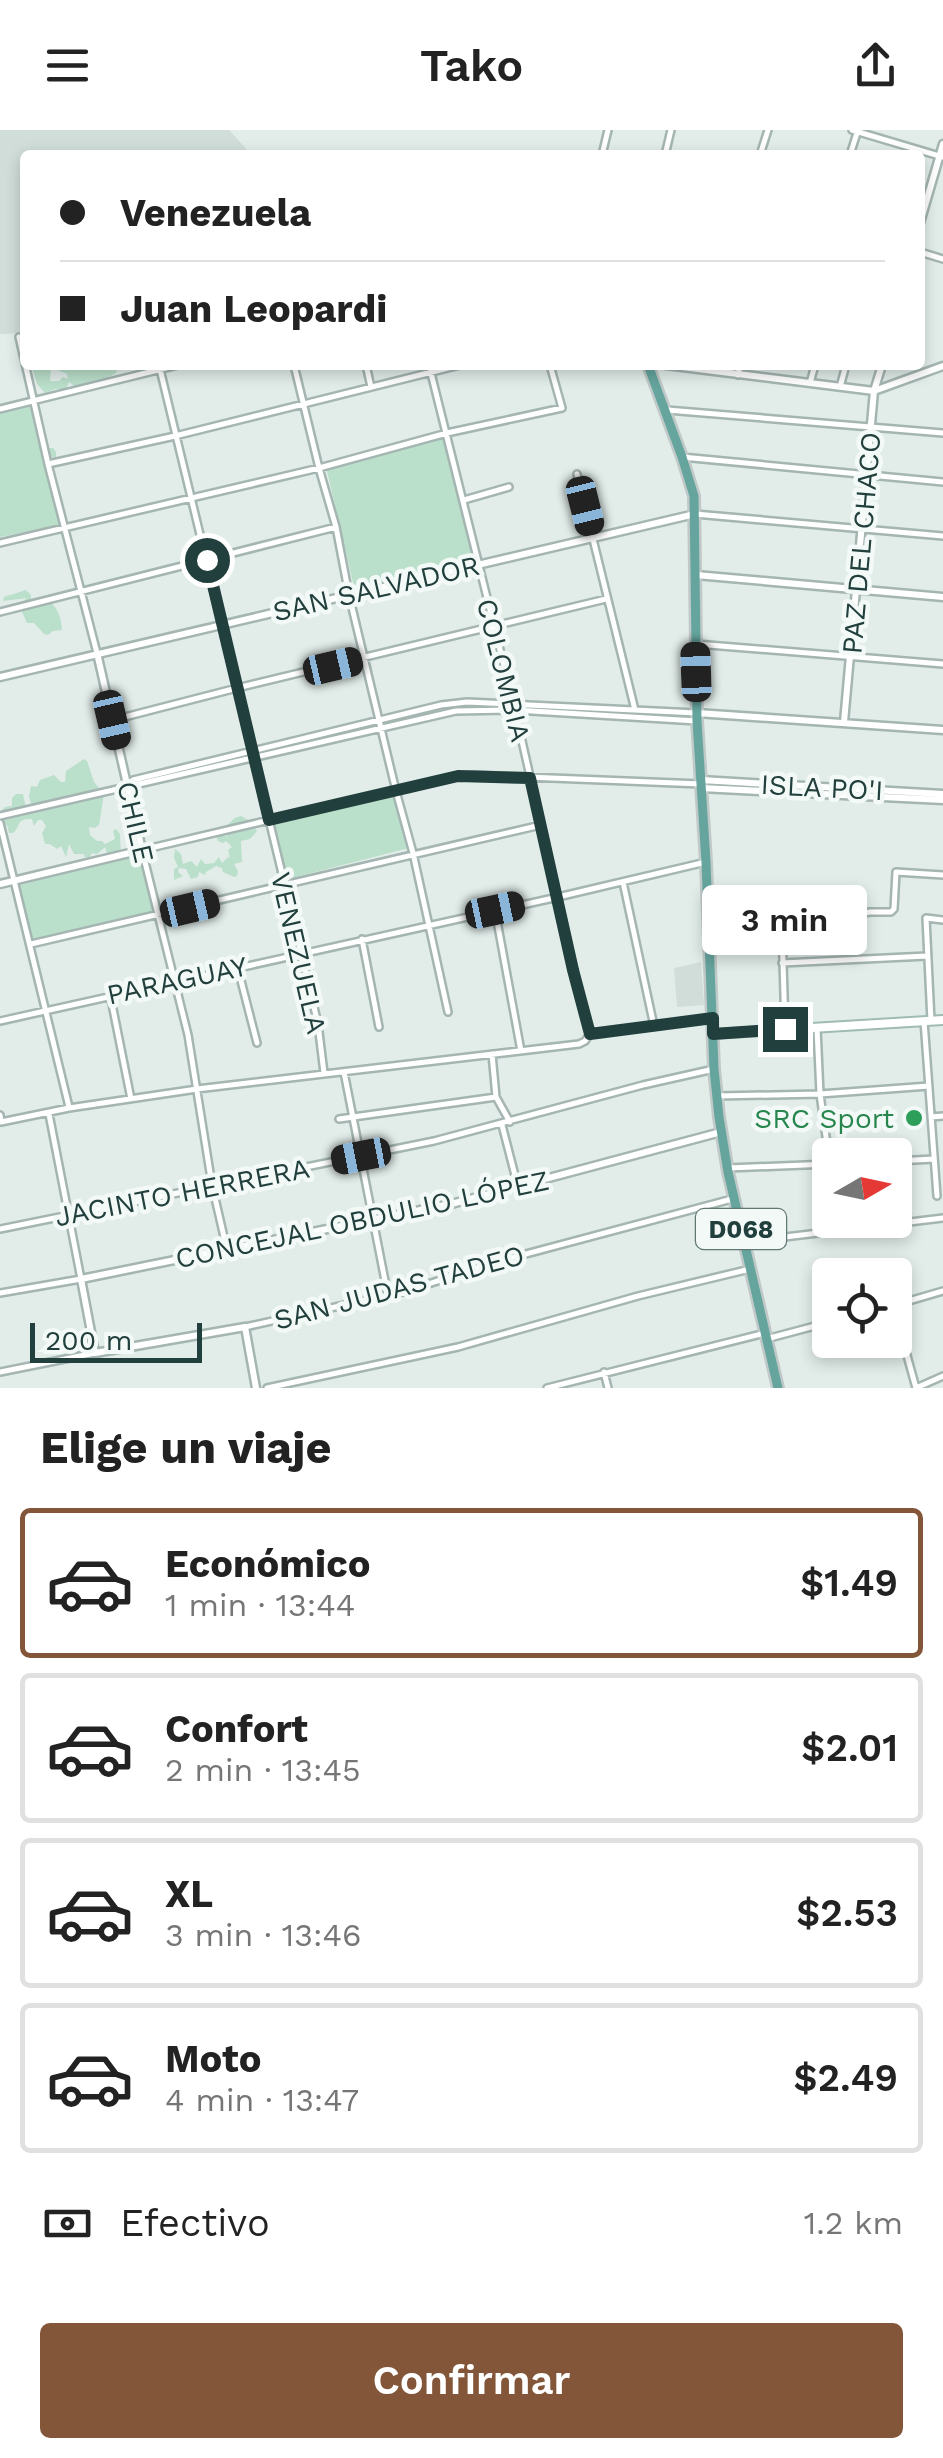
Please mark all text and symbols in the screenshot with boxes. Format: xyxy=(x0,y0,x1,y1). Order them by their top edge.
icon: menu xyxy=(40,38,95,93)
icon: share xyxy=(848,38,903,93)
text: Tako xyxy=(420,39,523,92)
text: Venezuela xyxy=(120,191,311,235)
text: Juan Leopardi xyxy=(120,287,387,331)
street label: PAZ DEL CHACO xyxy=(835,431,888,655)
car xyxy=(563,473,607,539)
route start xyxy=(185,538,230,583)
street label: SAN SALVADOR xyxy=(270,549,483,628)
street label: COLOMBIA xyxy=(470,595,537,745)
car xyxy=(680,641,712,703)
car xyxy=(300,645,366,687)
car xyxy=(91,687,133,753)
street label: ISLA PO'I xyxy=(760,768,884,807)
street label: CHILE xyxy=(110,778,161,866)
street label: VENEZUELA xyxy=(264,869,333,1037)
callout: 3 min xyxy=(702,884,868,954)
car xyxy=(157,887,223,929)
car xyxy=(463,889,527,931)
text: 3 min xyxy=(741,901,828,939)
street label: PARAGUAY xyxy=(104,950,250,1011)
route end xyxy=(763,1007,808,1052)
place label: SRC Sport xyxy=(754,1102,894,1135)
marker: SRC Sport xyxy=(903,1107,925,1129)
car xyxy=(329,1136,393,1176)
north arrow xyxy=(812,1138,912,1238)
map controls xyxy=(812,1138,912,1358)
street label: JACINTO HERRERA xyxy=(52,1152,312,1233)
street label: CONCEJAL OBDULIO LÓPEZ xyxy=(172,1164,552,1275)
road number: D068 xyxy=(696,1209,786,1249)
street label: SAN JUDAS TADEO xyxy=(271,1238,528,1337)
button: locate xyxy=(812,1258,912,1358)
scale bar xyxy=(30,1318,202,1362)
text: 200 m xyxy=(45,1324,132,1357)
text: Elige un viaje xyxy=(40,1421,332,1474)
icon: car xyxy=(45,1538,135,1628)
text: Económico xyxy=(165,1542,370,1586)
text: $1.49 xyxy=(800,1561,898,1605)
text: 1 min · 13:44 xyxy=(165,1586,355,1624)
icon: car xyxy=(45,1703,135,1793)
text: Confort xyxy=(165,1707,308,1751)
text: $2.01 xyxy=(801,1726,898,1770)
text: 2 min · 13:45 xyxy=(165,1751,361,1789)
icon: car xyxy=(45,1868,135,1958)
text: XL xyxy=(165,1872,213,1916)
text: $2.53 xyxy=(796,1891,898,1935)
text: 3 min · 13:46 xyxy=(165,1916,361,1954)
icon: car xyxy=(45,2033,135,2123)
text: Moto xyxy=(165,2037,261,2081)
text: $2.49 xyxy=(794,2056,898,2100)
text: 4 min · 13:47 xyxy=(165,2081,359,2119)
icon: cash xyxy=(40,2196,95,2251)
text: Efectivo xyxy=(120,2201,270,2245)
text: 1.2 km xyxy=(804,2204,903,2242)
button: Confirmar xyxy=(40,2323,903,2438)

